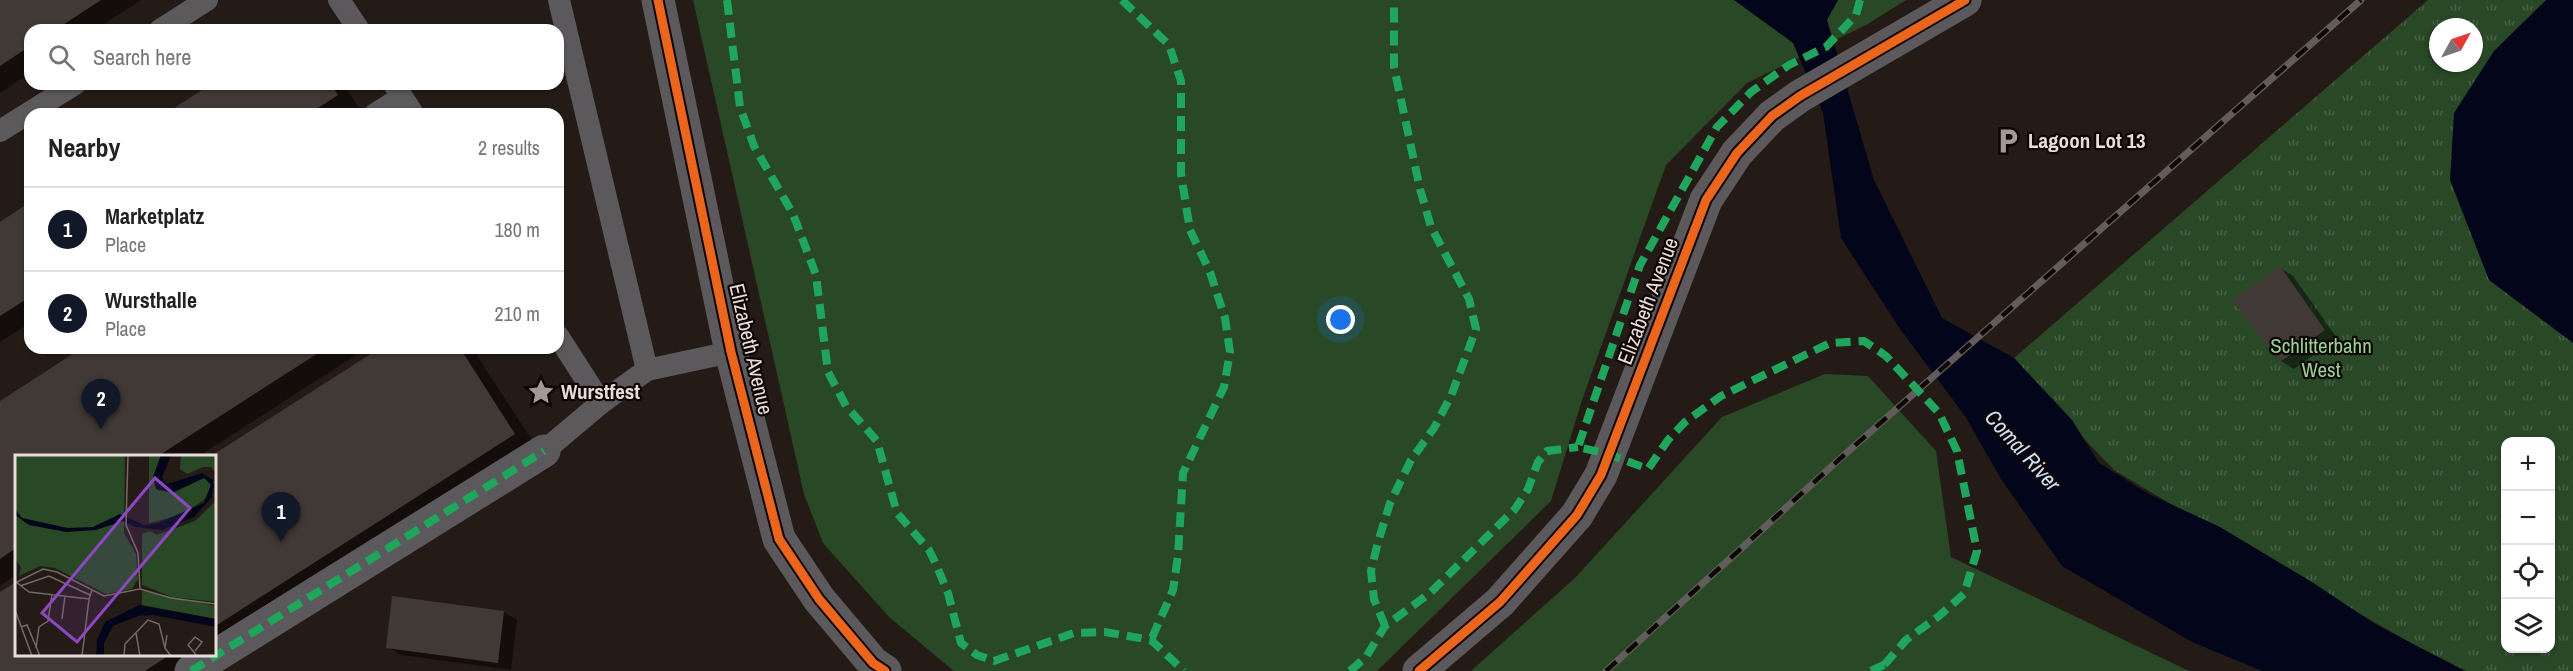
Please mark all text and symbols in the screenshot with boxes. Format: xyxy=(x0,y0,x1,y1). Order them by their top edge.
north arrow xyxy=(2429,18,2483,72)
search box xyxy=(24,24,564,90)
icon: search xyxy=(45,41,78,74)
text: Search here xyxy=(93,42,191,72)
parking icon: Lagoon Lot 13 xyxy=(1993,126,2023,156)
place label: Lagoon Lot 13 xyxy=(2028,126,2146,155)
text: Nearby xyxy=(48,130,120,165)
text: 2 results xyxy=(478,134,540,161)
text: Marketplatz xyxy=(105,201,204,231)
text: 1 xyxy=(63,216,72,243)
text: 180 m xyxy=(494,216,540,243)
text: Place xyxy=(105,231,146,258)
street label: Elizabeth Avenue xyxy=(1610,233,1685,368)
street label: Elizabeth Avenue xyxy=(722,280,781,417)
text: Wursthalle xyxy=(105,285,197,315)
text: 2 xyxy=(63,300,72,327)
text: 210 m xyxy=(494,300,540,327)
your location xyxy=(1326,305,1355,334)
text: Place xyxy=(105,315,146,342)
park label: Schlitterbahn West xyxy=(2270,331,2372,384)
place icon: Wurstfest xyxy=(526,377,556,407)
place label: Wurstfest xyxy=(561,377,640,406)
pin: 2 xyxy=(82,380,120,429)
water label: Comal River xyxy=(1978,403,2068,498)
map controls xyxy=(2501,437,2555,653)
button: + xyxy=(2501,437,2555,491)
inset map xyxy=(15,455,216,656)
button: − xyxy=(2501,491,2555,545)
pin: 1 xyxy=(262,492,300,542)
button: locate xyxy=(2501,545,2555,599)
button: layers xyxy=(2501,599,2555,653)

